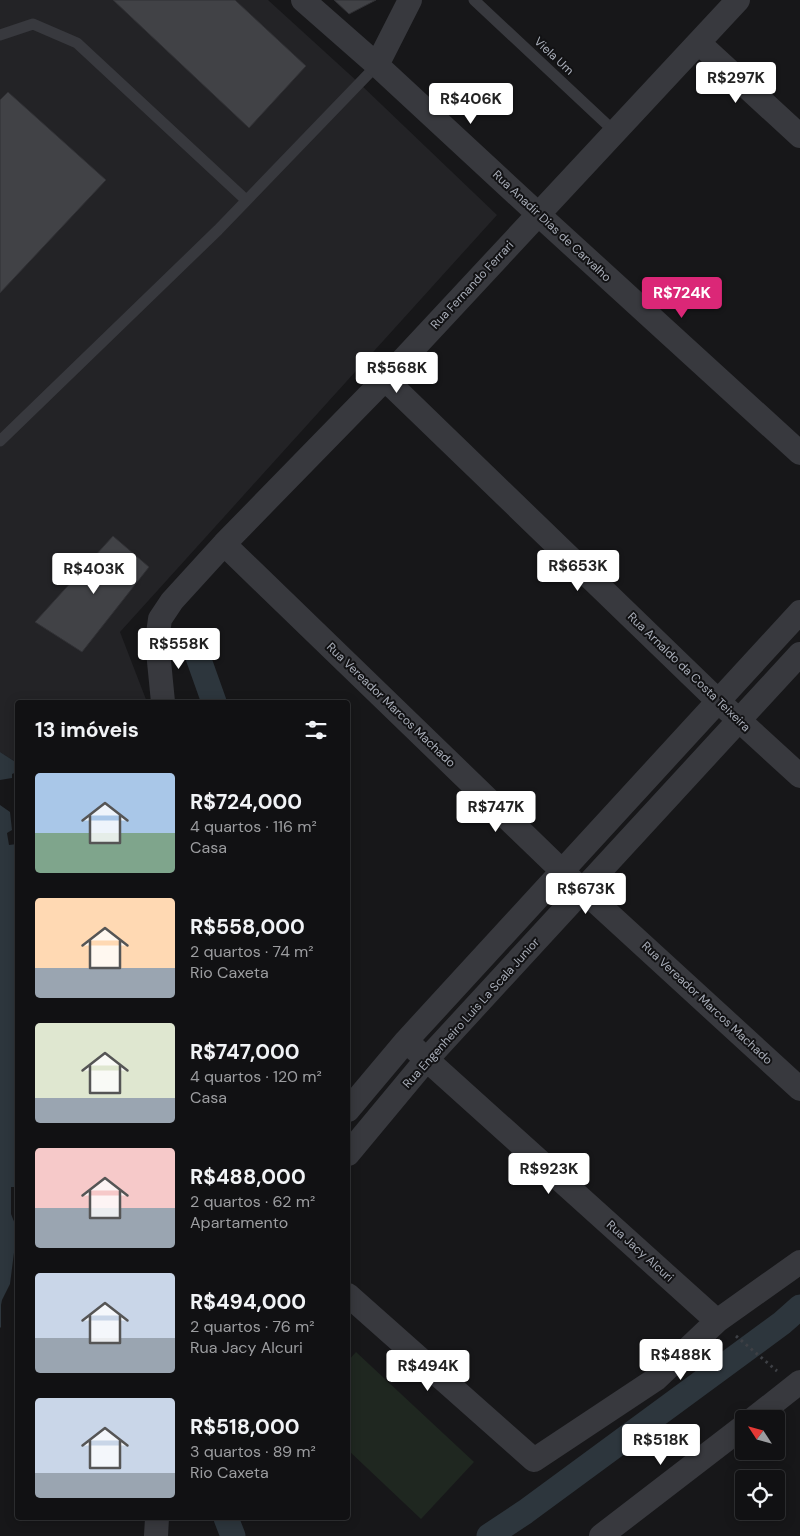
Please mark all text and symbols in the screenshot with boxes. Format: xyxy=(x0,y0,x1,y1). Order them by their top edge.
street label: Viela Um xyxy=(531,34,577,78)
pin: R$297K xyxy=(695,62,777,104)
text: R$297K xyxy=(707,67,765,88)
pin: R$406K xyxy=(430,82,512,125)
text: R$406K xyxy=(440,88,502,109)
street label: Rua Anadir Dias de Carvalho xyxy=(489,167,615,285)
street label: Rua Fernando Ferrari xyxy=(427,237,517,333)
pin: R$724K xyxy=(641,276,723,319)
text: R$724K xyxy=(653,282,711,303)
pin: R$568K xyxy=(356,352,438,394)
text: R$568K xyxy=(367,357,427,378)
pin: R$653K xyxy=(537,550,619,592)
pin: R$403K xyxy=(53,552,135,595)
text: R$653K xyxy=(548,555,608,576)
text: R$403K xyxy=(63,558,125,579)
street label: Rua Arnaldo da Costa Teixeira xyxy=(624,609,754,735)
pin: R$558K xyxy=(138,628,220,670)
text: R$558K xyxy=(149,633,209,654)
street label: Rua Vereador Marcos Machado xyxy=(323,639,459,771)
text: 13 imóveis xyxy=(35,716,139,744)
icon: filters xyxy=(302,716,330,744)
text: R$724,000 xyxy=(190,788,302,816)
pin: R$747K xyxy=(455,790,537,833)
icon: home xyxy=(75,793,135,853)
text: R$747K xyxy=(468,796,524,817)
text: 4 quartos · 116 m² xyxy=(190,816,317,837)
text: Casa xyxy=(190,837,227,858)
pin: R$673K xyxy=(545,872,627,915)
text: R$673K xyxy=(557,878,615,899)
text: R$558,000 xyxy=(190,913,305,941)
icon: home xyxy=(75,918,135,978)
street label: Rua Engenheiro Luis La Scala Junior xyxy=(399,934,543,1092)
street label: Rua Vereador Marcos Machado xyxy=(638,938,776,1068)
text: 2 quartos · 74 m² xyxy=(190,941,314,962)
text: Rio Caxeta xyxy=(190,962,269,983)
text: R$747,000 xyxy=(190,1038,299,1066)
icon: home xyxy=(75,1043,135,1103)
text: 4 quartos · 120 m² xyxy=(190,1066,322,1087)
text: Casa xyxy=(190,1087,227,1108)
pin: R$923K xyxy=(508,1152,590,1195)
text: R$923K xyxy=(519,1158,579,1179)
text: R$488,000 xyxy=(190,1163,306,1191)
icon: home xyxy=(75,1168,135,1228)
text: 2 quartos · 62 m² xyxy=(190,1191,315,1212)
text: Apartamento xyxy=(190,1212,288,1233)
street label: Rua Jacy Alcuri xyxy=(603,1217,677,1285)
text: R$494,000 xyxy=(190,1288,306,1316)
icon: home xyxy=(75,1293,135,1353)
text: 2 quartos · 76 m² xyxy=(190,1316,315,1337)
text: Rua Jacy Alcuri xyxy=(190,1337,303,1358)
pin: R$488K xyxy=(640,1338,722,1381)
text: R$488K xyxy=(651,1344,711,1365)
pin: R$494K xyxy=(387,1350,469,1392)
text: R$494K xyxy=(397,1355,459,1376)
north arrow xyxy=(735,1410,785,1460)
map controls xyxy=(735,1410,785,1520)
text: R$518,000 xyxy=(190,1413,299,1441)
icon: home xyxy=(75,1418,135,1478)
pin: R$518K xyxy=(620,1424,702,1466)
text: R$518K xyxy=(633,1429,689,1450)
text: 3 quartos · 89 m² xyxy=(190,1441,316,1462)
text: Rio Caxeta xyxy=(190,1462,269,1483)
button: locate xyxy=(735,1470,785,1520)

